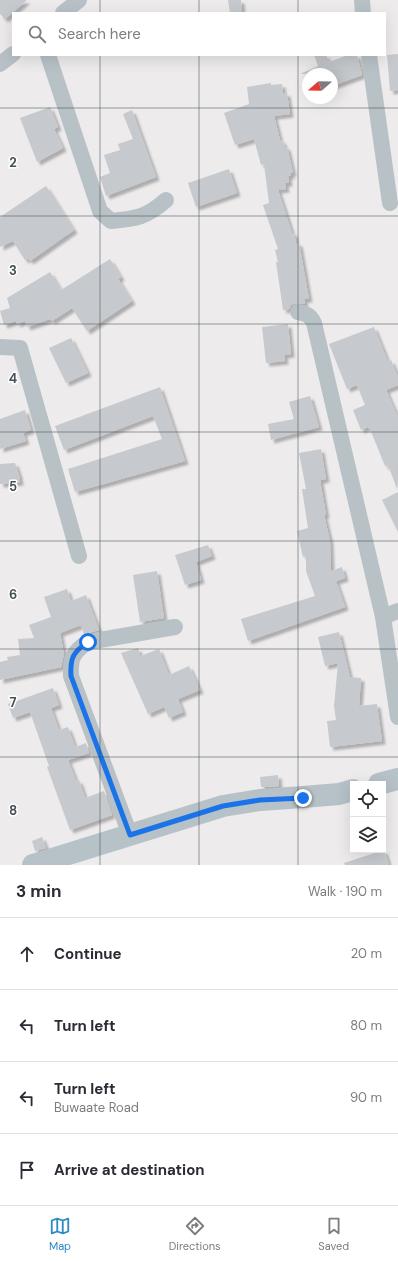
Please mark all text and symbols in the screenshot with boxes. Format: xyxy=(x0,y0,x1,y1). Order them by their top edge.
search box xyxy=(12,12,386,56)
icon: search xyxy=(26,23,48,45)
text: Search here xyxy=(58,24,141,44)
north arrow xyxy=(302,68,338,104)
text: 2 xyxy=(9,154,17,171)
text: 3 xyxy=(9,262,17,279)
text: 4 xyxy=(9,370,17,387)
text: 5 xyxy=(9,478,17,495)
text: 6 xyxy=(9,586,17,603)
route start xyxy=(79,633,97,651)
text: 7 xyxy=(10,694,17,711)
map controls xyxy=(350,781,386,853)
button: locate xyxy=(350,781,386,817)
route end xyxy=(294,789,312,807)
text: 8 xyxy=(9,802,17,819)
button: layers xyxy=(350,817,386,853)
text: 3 min xyxy=(16,880,61,902)
text: Walk · 190 m xyxy=(308,883,382,900)
icon: ahead xyxy=(16,943,38,965)
text: Continue xyxy=(54,944,122,964)
text: 20 m xyxy=(351,945,382,962)
icon: left xyxy=(16,1015,38,1037)
text: Turn left xyxy=(54,1016,115,1036)
text: 80 m xyxy=(350,1017,382,1034)
text: Turn left xyxy=(54,1079,115,1099)
icon: left xyxy=(16,1087,38,1109)
text: 90 m xyxy=(350,1089,382,1106)
text: Buwaate Road xyxy=(54,1099,139,1116)
icon: arrive xyxy=(16,1159,38,1181)
text: Arrive at destination xyxy=(54,1160,205,1180)
tab: Map xyxy=(49,1215,71,1253)
tab: Directions xyxy=(169,1215,221,1253)
tab: Saved xyxy=(318,1215,349,1253)

